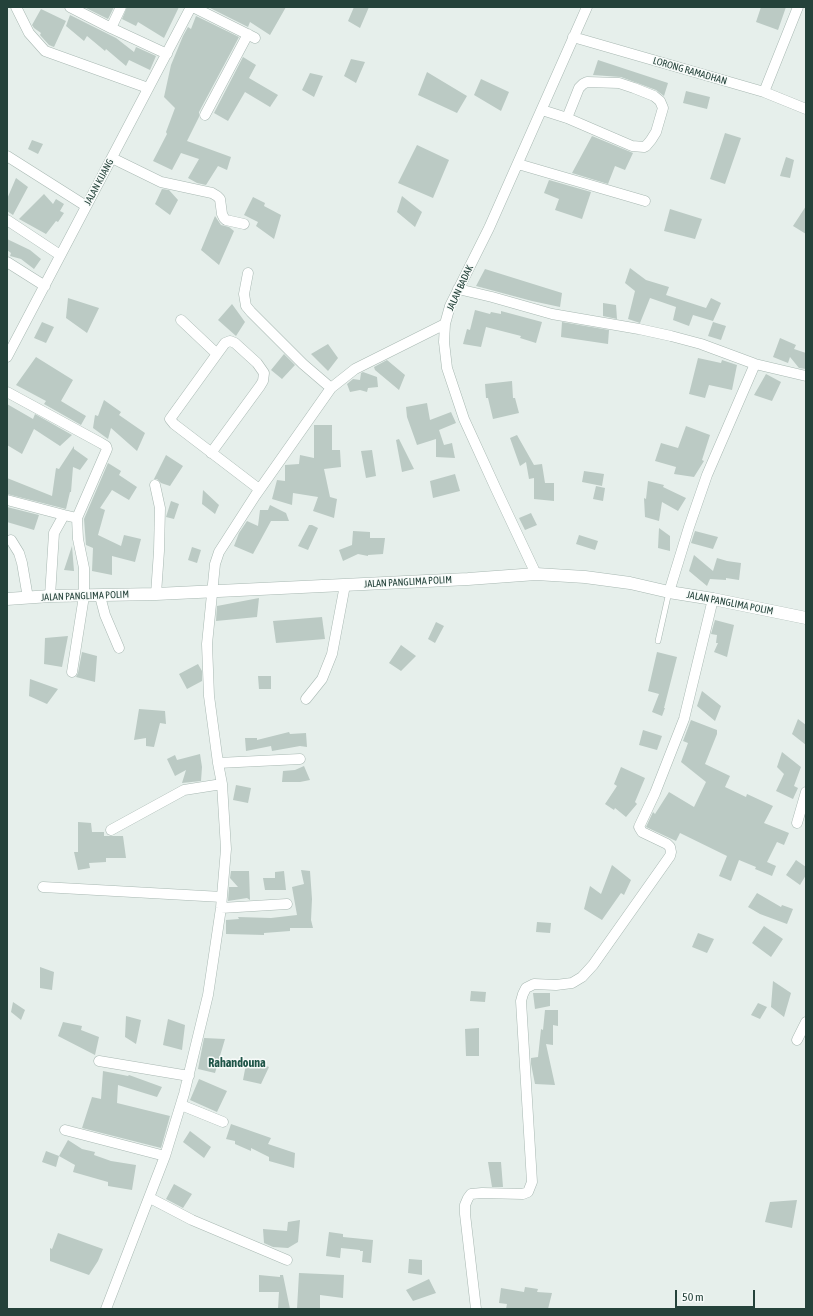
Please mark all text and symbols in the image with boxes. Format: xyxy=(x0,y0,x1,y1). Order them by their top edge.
street label: LORONG RAMADHAN xyxy=(652,55,728,87)
street label: JALAN KIJANG xyxy=(82,157,116,207)
street label: JALAN BADAK xyxy=(444,263,476,313)
street label: JALAN PANGLIMA POLIM xyxy=(364,574,452,590)
street label: JALAN PANGLIMA POLIM xyxy=(41,588,129,604)
street label: JALAN PANGLIMA POLIM xyxy=(686,589,774,617)
district label: Rahandouna xyxy=(208,1056,266,1070)
scale bar xyxy=(677,1282,757,1308)
text: 50 m xyxy=(682,1290,704,1304)

